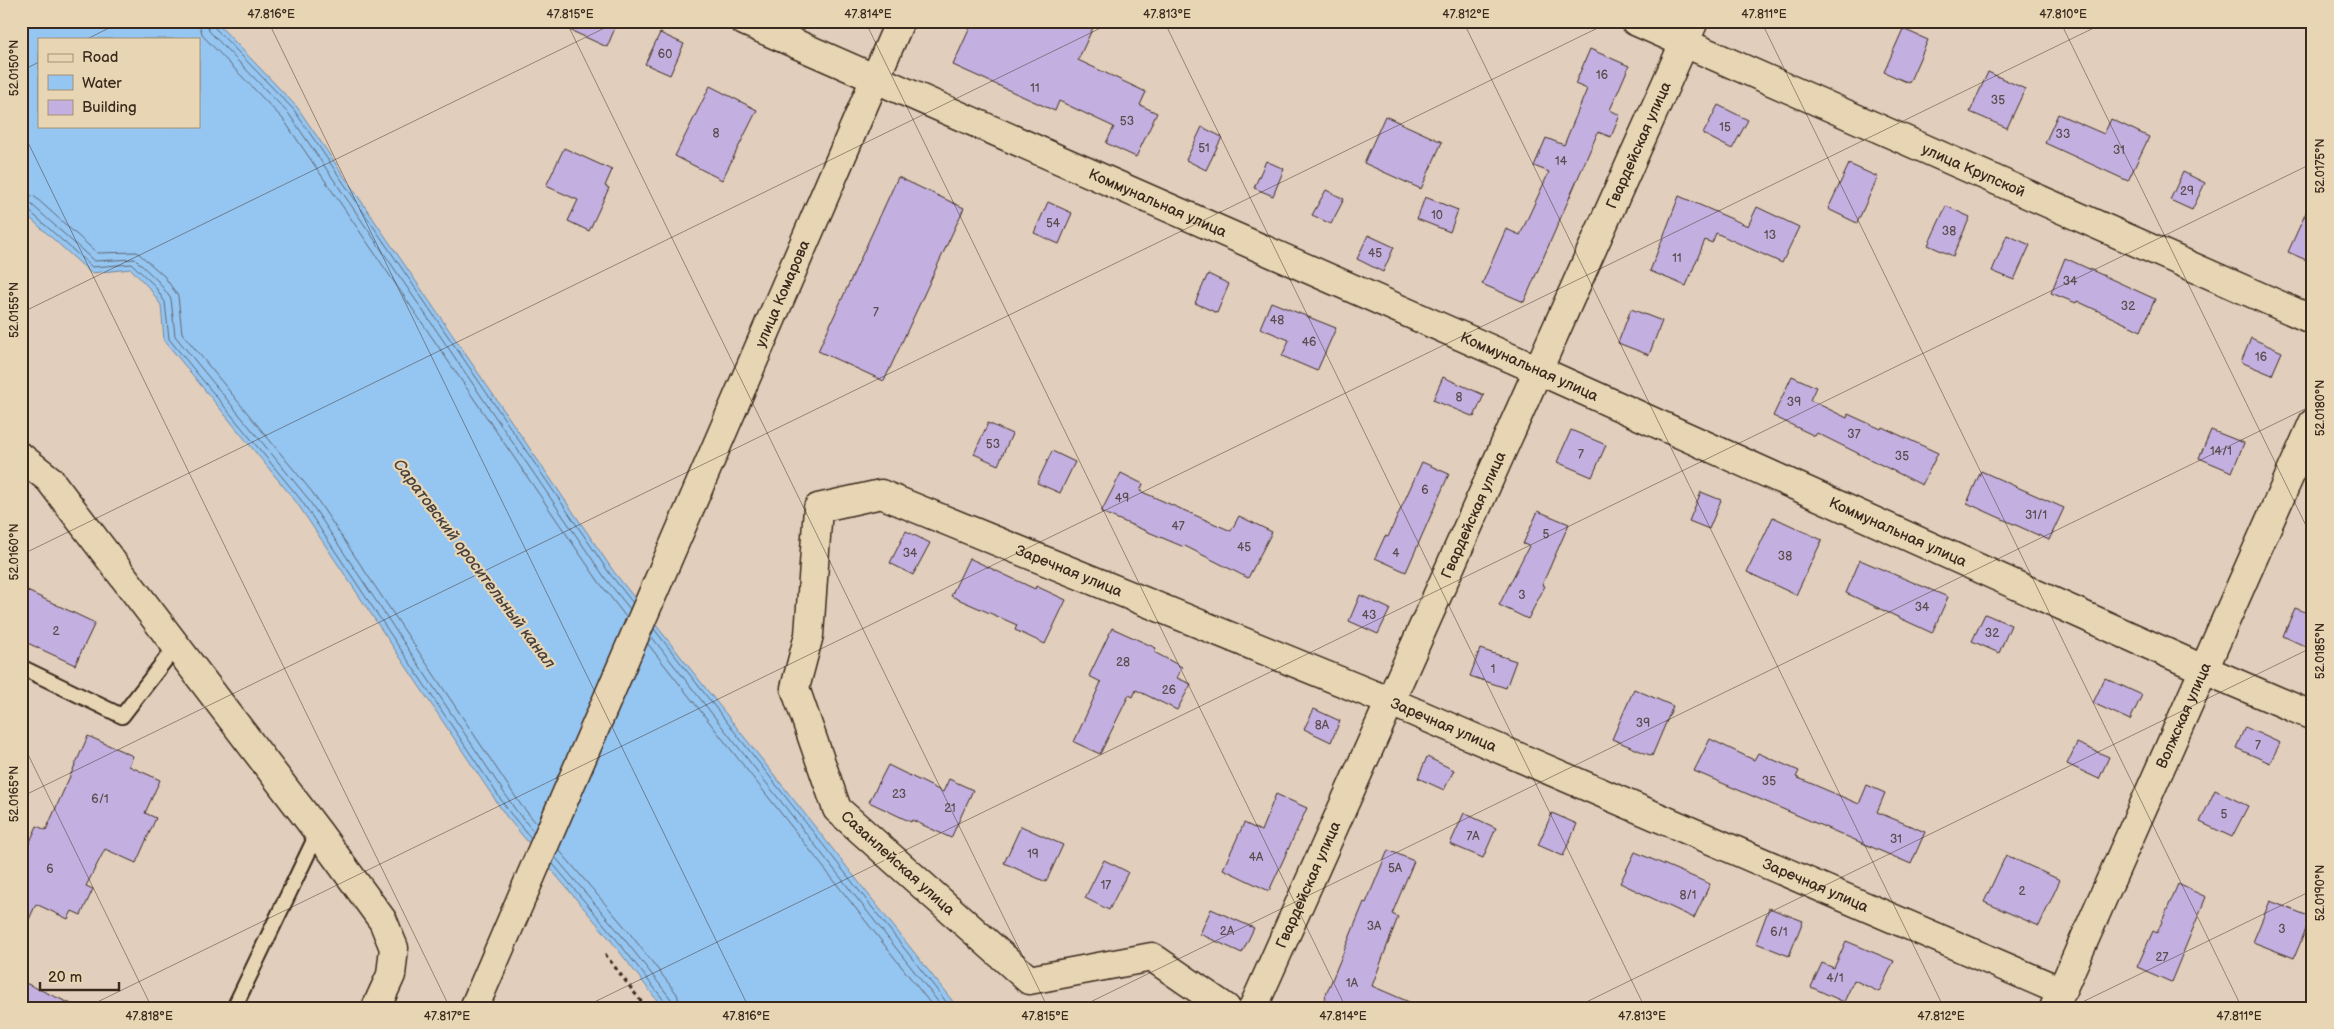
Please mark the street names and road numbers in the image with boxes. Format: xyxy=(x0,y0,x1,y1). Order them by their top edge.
street label: Гвардейская улица xyxy=(1602,79,1676,212)
street label: улица Крупской xyxy=(1919,140,2028,202)
street label: Коммунальная улица xyxy=(1086,165,1230,242)
street label: улица Комарова xyxy=(751,237,814,350)
street label: Коммунальная улица xyxy=(1457,328,1601,406)
street label: Гвардейская улица xyxy=(1437,449,1510,582)
street label: Коммунальная улица xyxy=(1826,493,1970,572)
street label: Заречная улица xyxy=(1013,541,1125,601)
street label: Волжская улица xyxy=(2152,660,2216,771)
street label: Заречная улица xyxy=(1388,694,1499,756)
street label: Сазанлейская улица xyxy=(837,807,959,920)
street label: Гвардейская улица xyxy=(1272,818,1345,951)
street label: Заречная улица xyxy=(1759,854,1871,917)

